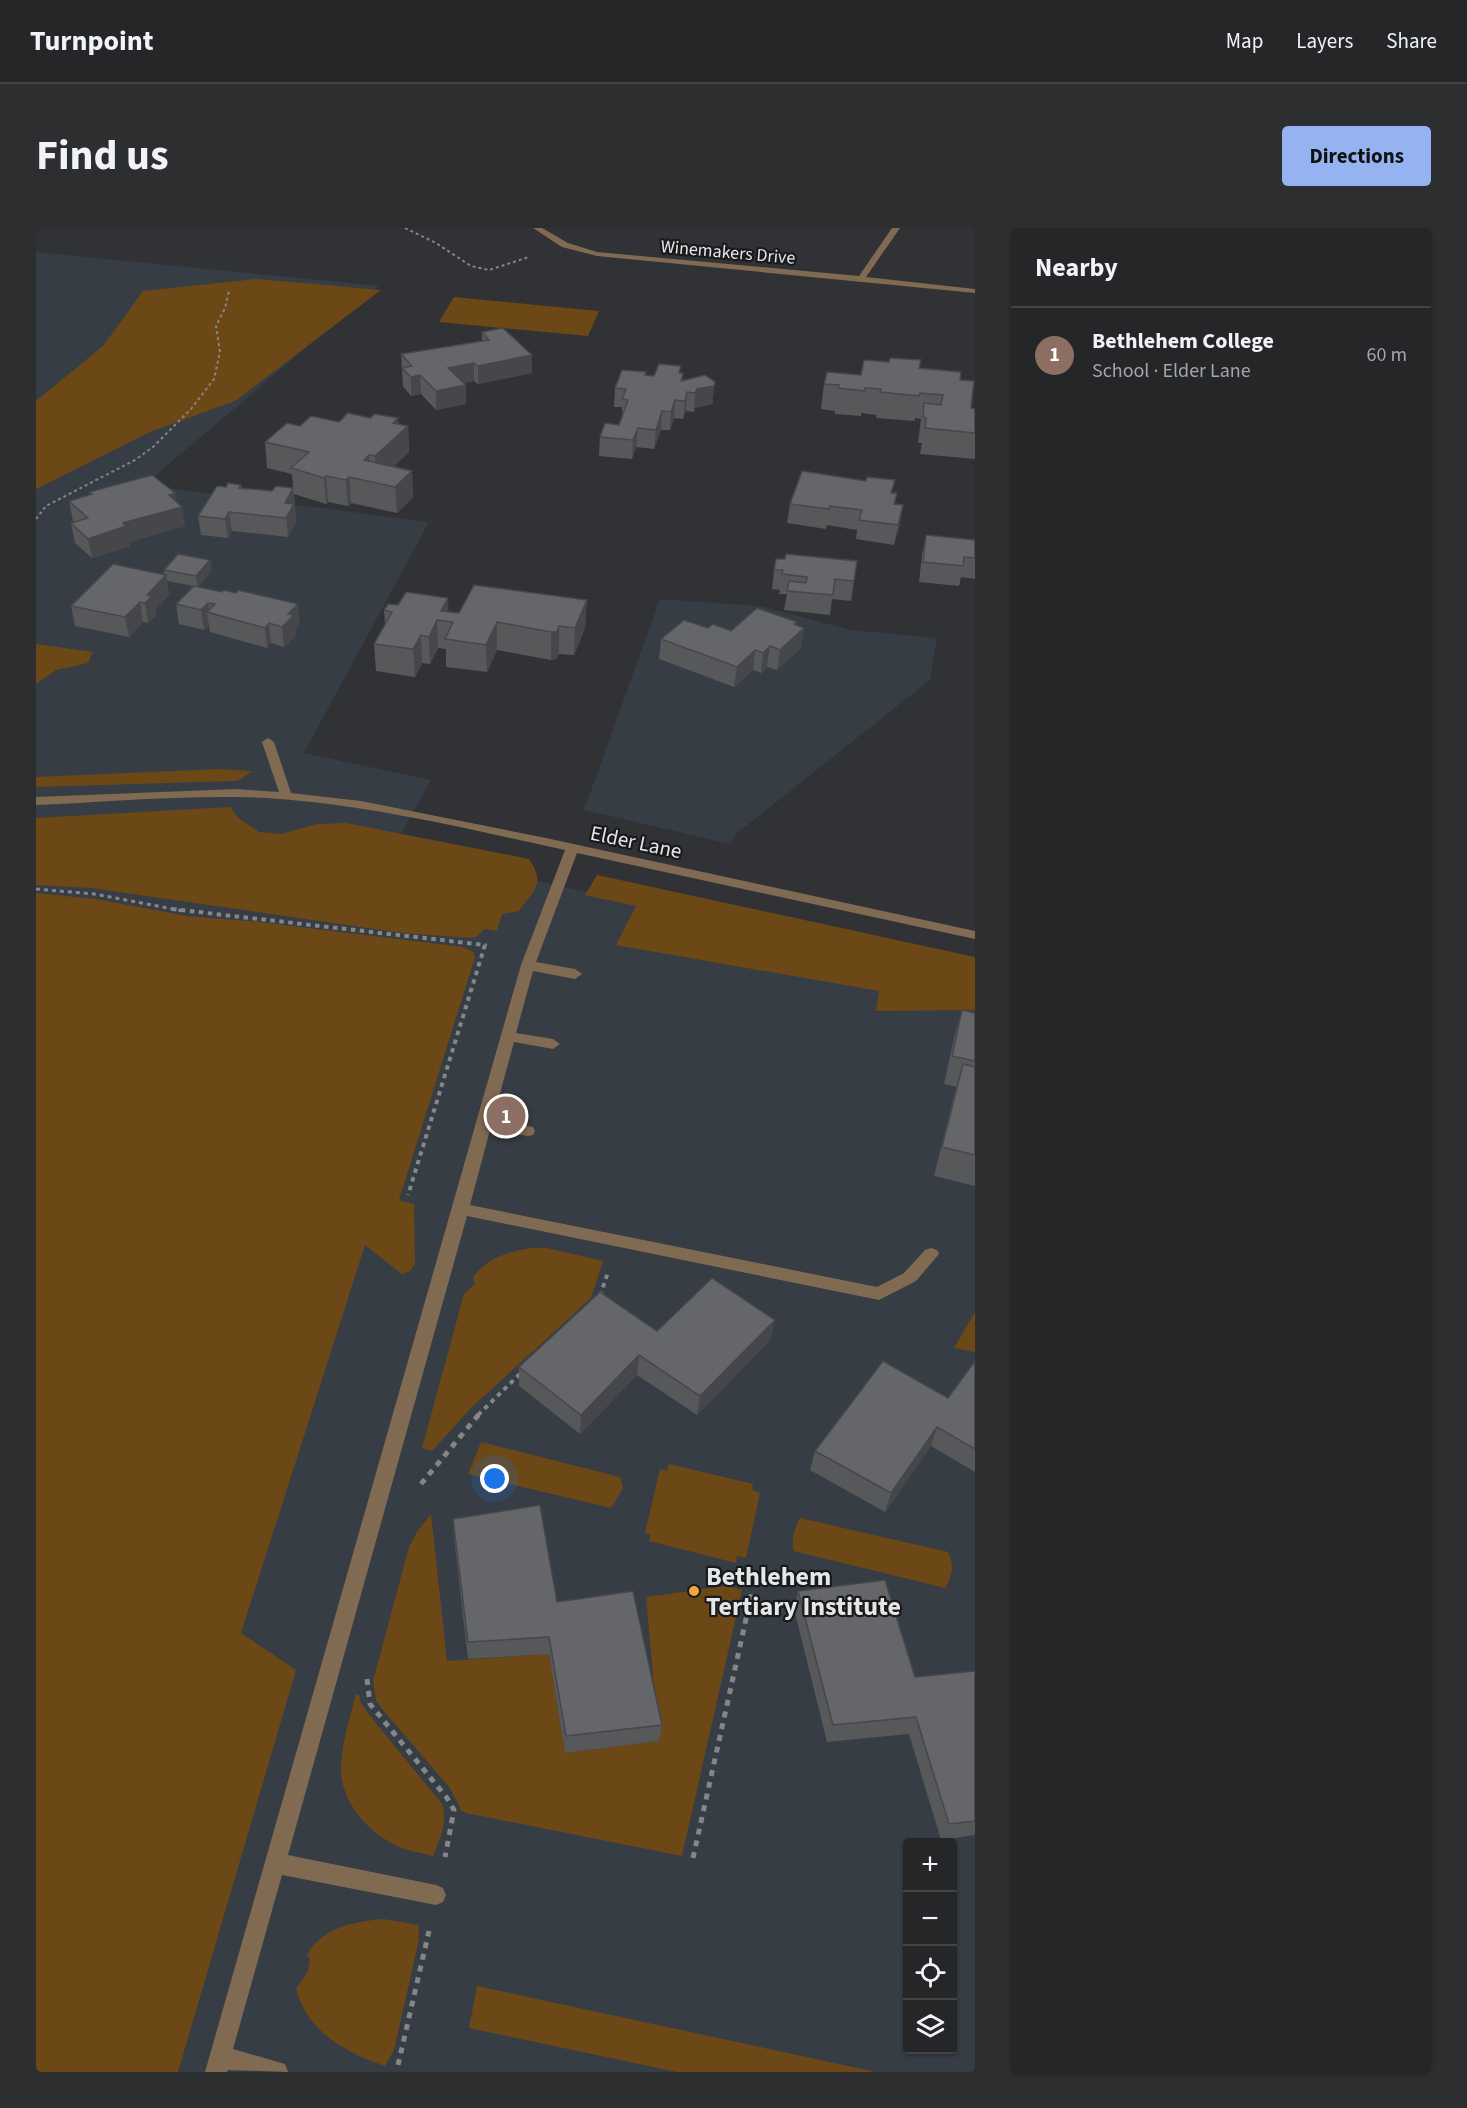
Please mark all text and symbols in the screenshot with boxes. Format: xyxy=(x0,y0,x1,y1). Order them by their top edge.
text: Turnpoint xyxy=(30,21,154,61)
text: Map xyxy=(1226,26,1263,56)
text: Layers xyxy=(1296,26,1353,56)
text: Share xyxy=(1386,26,1437,56)
text: Find us xyxy=(36,126,169,186)
button: Directions xyxy=(1282,126,1431,186)
street label: Winemakers Drive xyxy=(660,234,796,271)
text: Nearby xyxy=(1035,249,1118,286)
text: Bethlehem College xyxy=(1092,325,1274,357)
text: 1 xyxy=(1049,341,1060,369)
text: 60 m xyxy=(1367,341,1407,369)
text: School · Elder Lane xyxy=(1092,357,1251,385)
street label: Elder Lane xyxy=(588,818,684,866)
pin: 1 xyxy=(486,1094,526,1138)
your location xyxy=(480,1464,509,1493)
place label: Bethlehem Tertiary Institute xyxy=(706,1558,901,1625)
marker: Bethlehem Tertiary Institute xyxy=(687,1584,701,1598)
map controls xyxy=(903,1838,957,2054)
button: + xyxy=(903,1838,957,1892)
button: − xyxy=(903,1892,957,1946)
button: locate xyxy=(903,1946,957,2000)
button: layers xyxy=(903,2000,957,2054)

